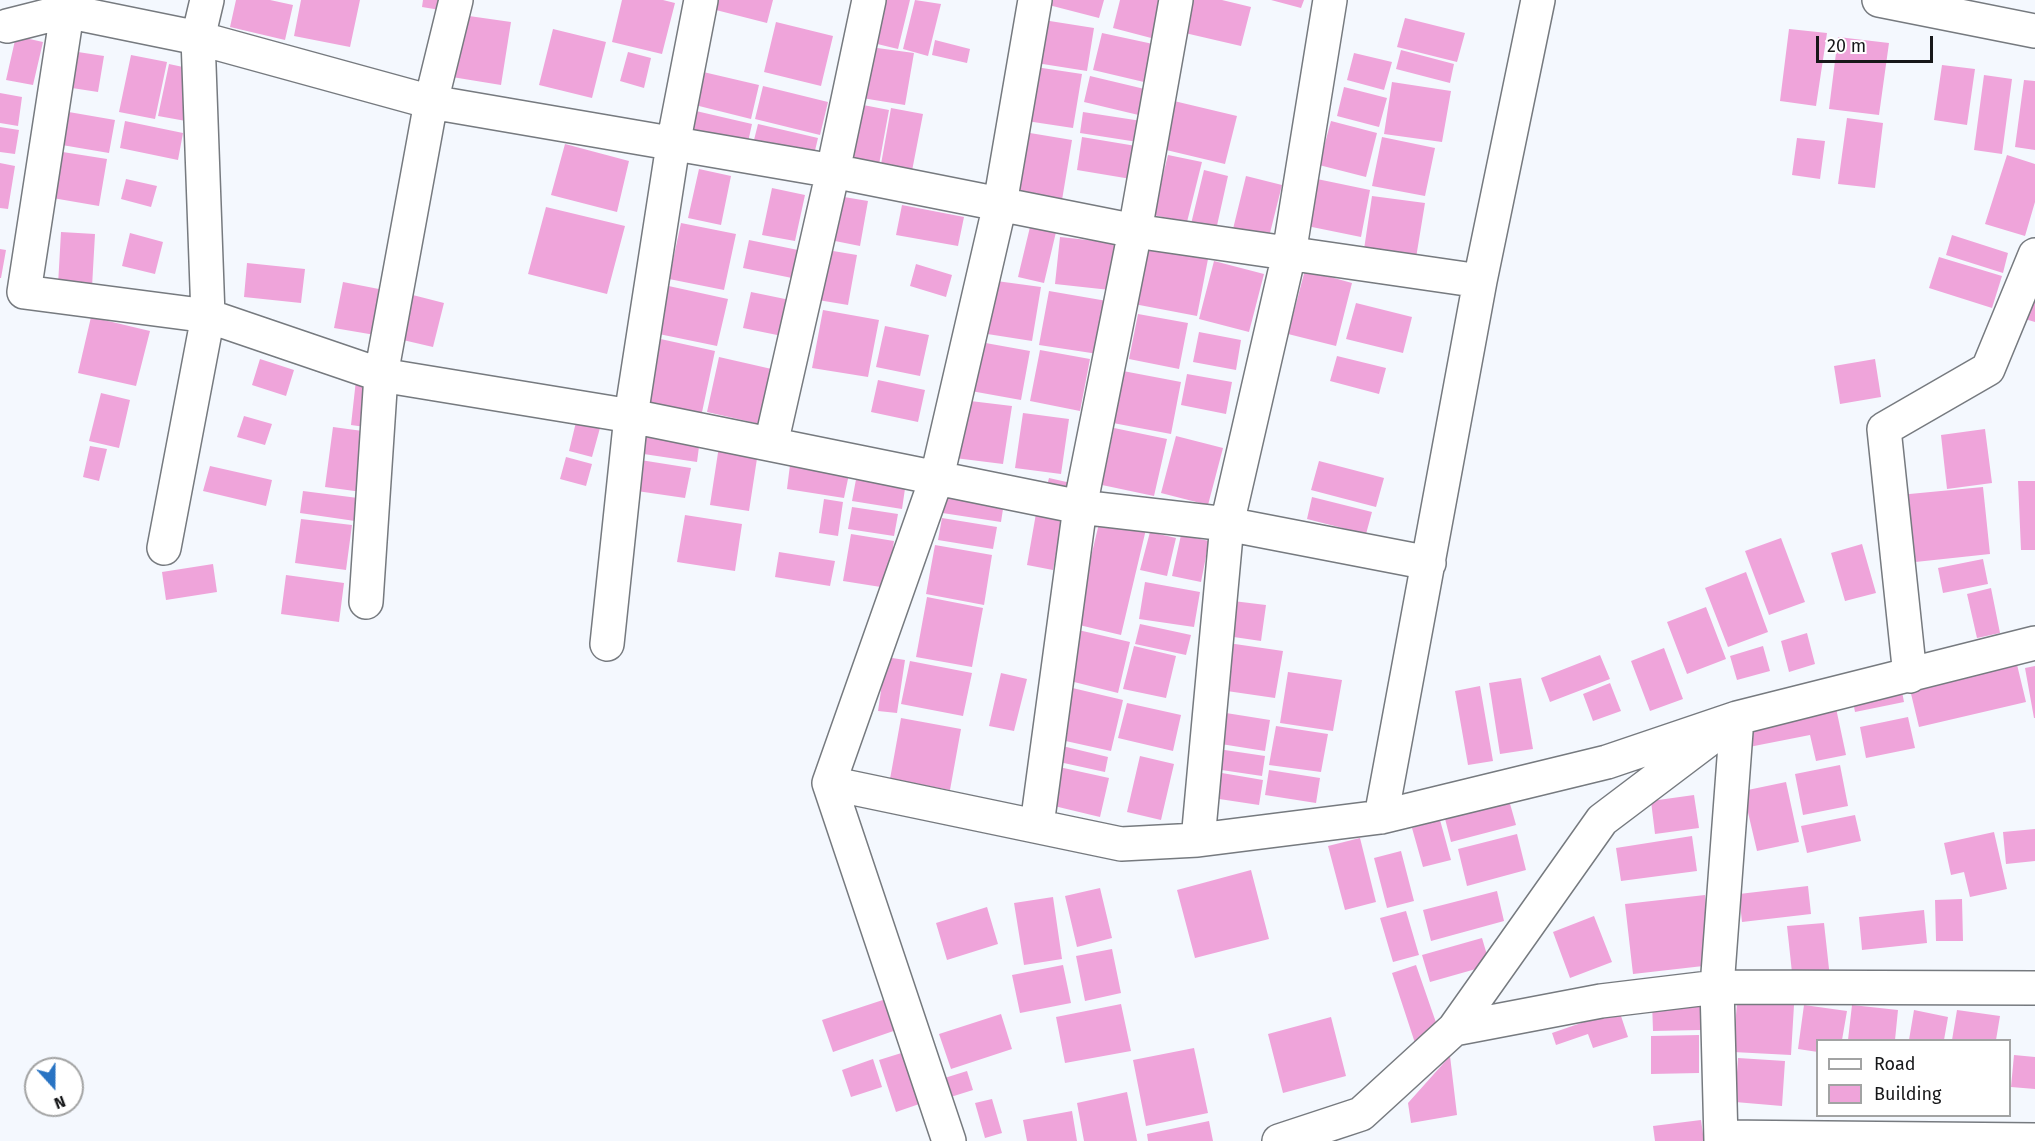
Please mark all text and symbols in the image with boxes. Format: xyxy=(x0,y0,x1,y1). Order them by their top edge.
scale bar xyxy=(1819,24,1936,62)
text: 20 m xyxy=(1827,35,1866,57)
legend xyxy=(1816,1039,2011,1117)
text: Road xyxy=(1874,1053,1916,1075)
north arrow xyxy=(24,1057,84,1117)
text: Building xyxy=(1874,1083,1941,1105)
text: N xyxy=(52,1092,68,1113)

